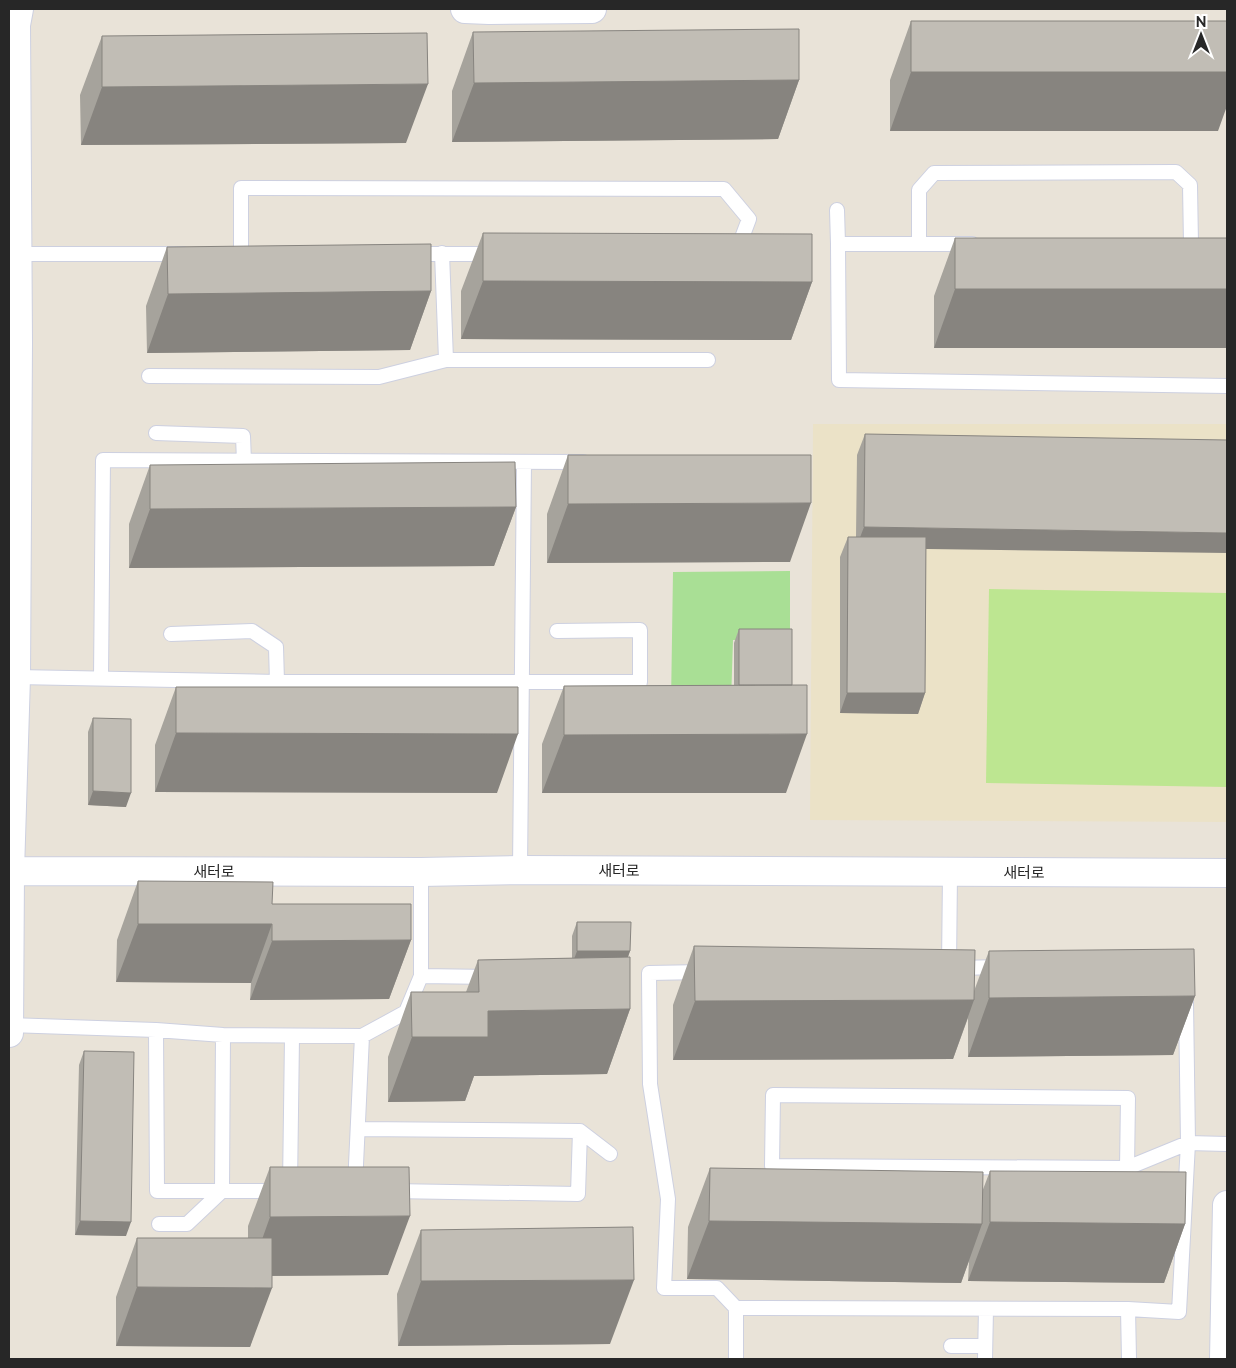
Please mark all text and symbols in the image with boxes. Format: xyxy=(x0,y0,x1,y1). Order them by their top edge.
north arrow xyxy=(1176,10,1226,60)
text: N xyxy=(1196,14,1206,30)
street label: 새터로 xyxy=(598,862,640,880)
street label: 새터로 xyxy=(193,863,235,881)
street label: 새터로 xyxy=(1003,864,1045,882)

